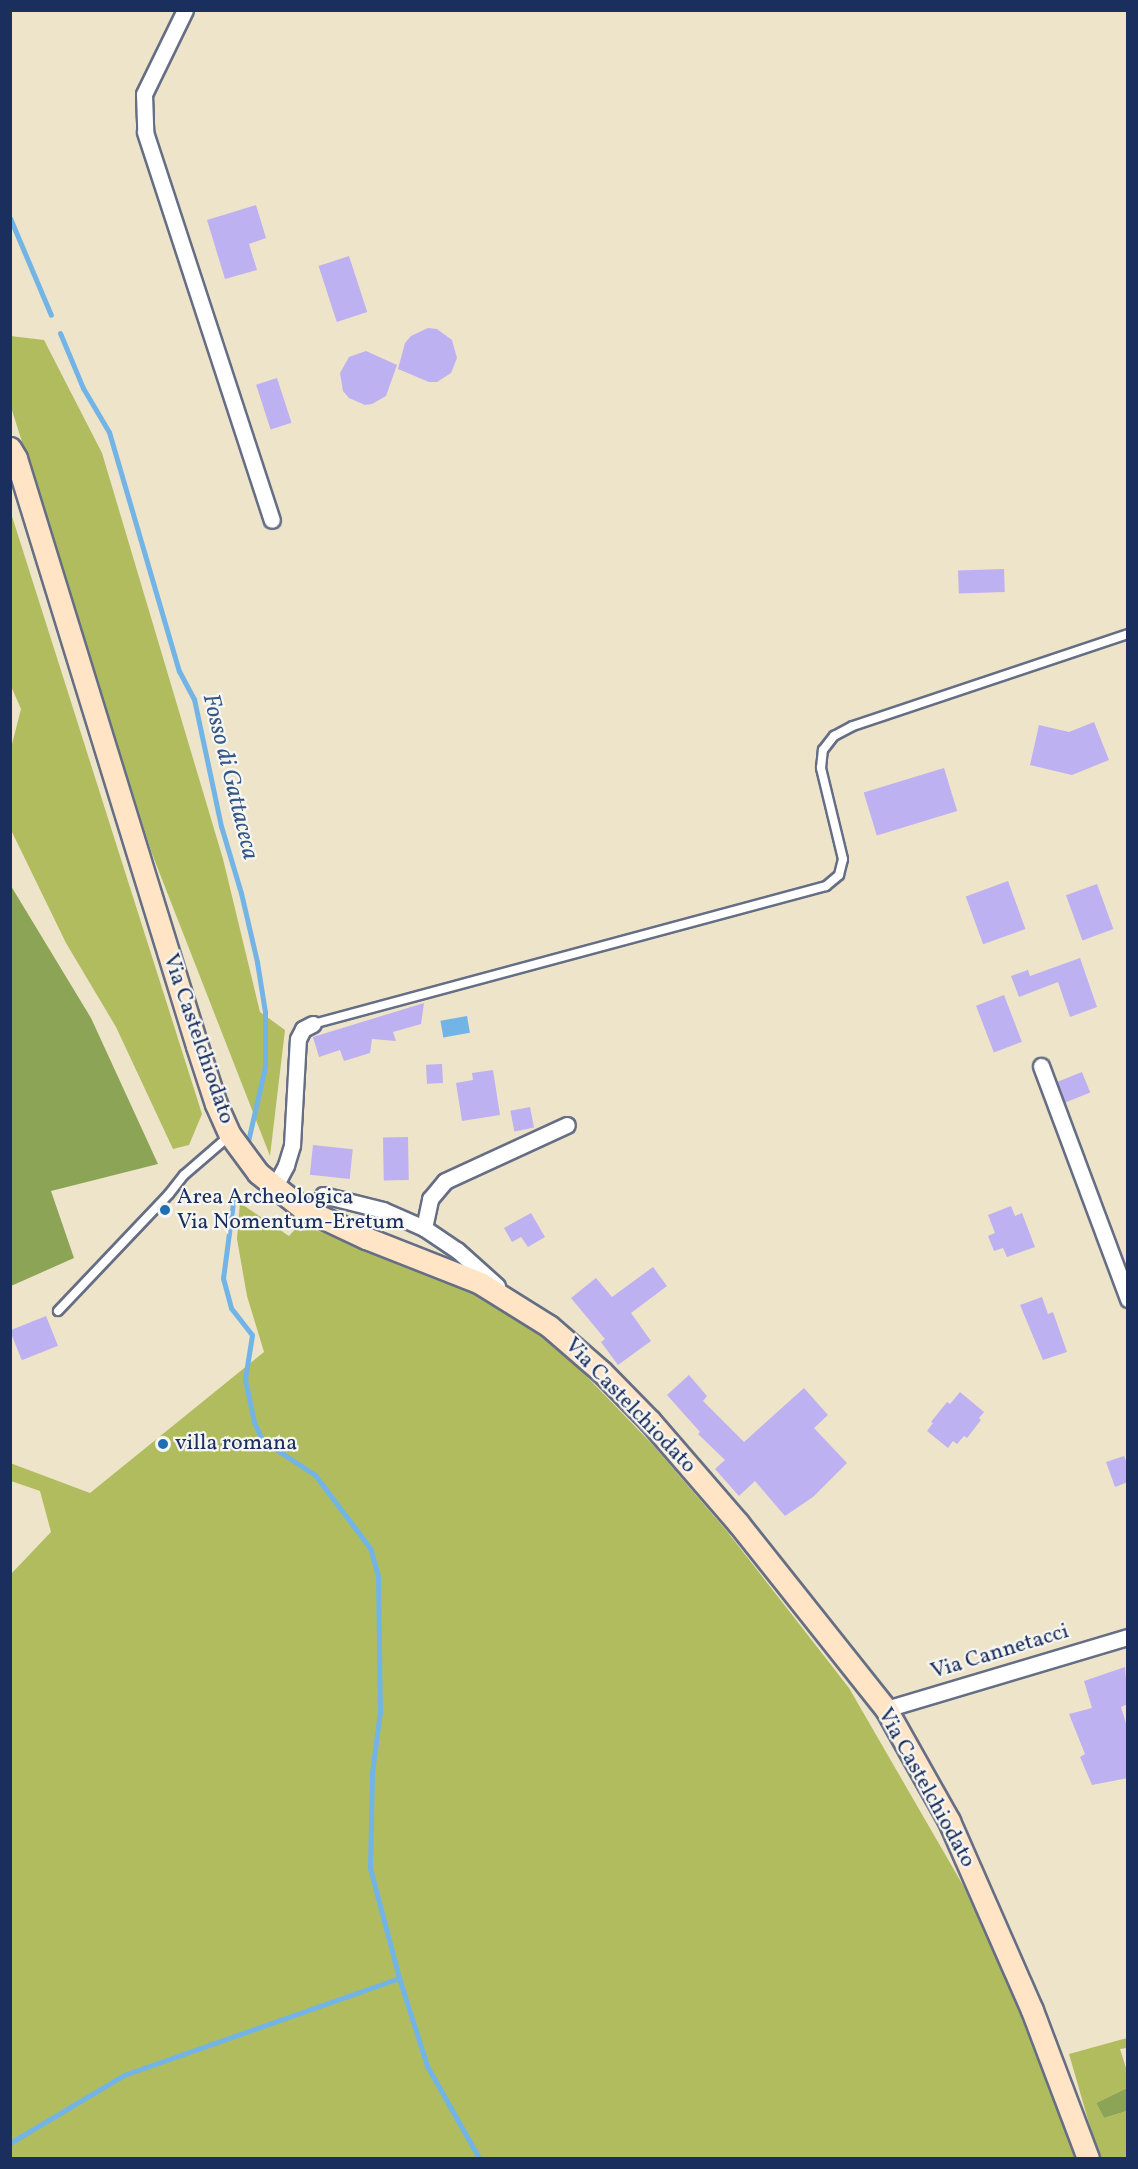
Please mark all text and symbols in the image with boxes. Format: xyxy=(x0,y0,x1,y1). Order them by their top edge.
water label: Fosso di Gattaceca xyxy=(194,691,264,863)
street label: Via Castelchiodato xyxy=(157,950,239,1128)
place label: Area Archeologica Via Nomentum-Eretum xyxy=(177,1184,405,1236)
marker: Area Archeologica Via Nomentum-Eretum xyxy=(158,1203,172,1217)
street label: Via Castelchiodato xyxy=(559,1333,701,1479)
place label: villa romana xyxy=(175,1431,297,1457)
marker: villa romana xyxy=(156,1437,170,1451)
street label: Via Cannetacci xyxy=(928,1618,1072,1686)
street label: Via Castelchiodato xyxy=(871,1704,981,1872)

